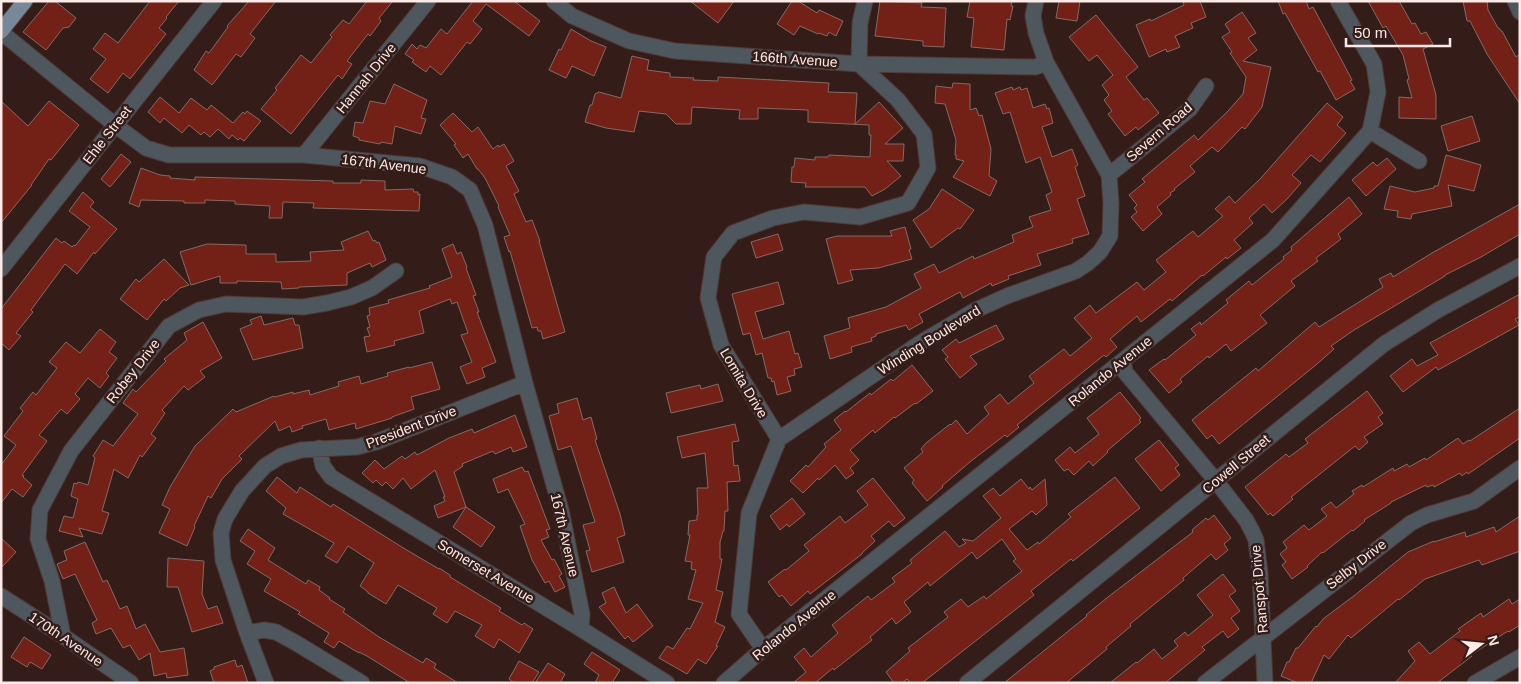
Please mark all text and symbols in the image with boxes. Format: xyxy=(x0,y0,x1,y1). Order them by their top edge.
scale bar xyxy=(1346,15,1450,47)
text: 50 m xyxy=(1354,24,1387,41)
street label: Hannah Drive xyxy=(333,40,399,116)
street label: 166th Avenue xyxy=(752,48,838,70)
street label: Severn Road xyxy=(1123,99,1195,165)
street label: Ehle Street xyxy=(79,103,135,167)
street label: 167th Avenue xyxy=(341,151,428,177)
street label: Winding Boulevard xyxy=(875,302,983,378)
street label: Rolando Avenue xyxy=(1065,332,1155,409)
street label: Robey Drive xyxy=(103,336,163,406)
street label: Lomita Drive xyxy=(717,345,771,421)
street label: President Drive xyxy=(363,402,459,452)
street label: Cowell Street xyxy=(1199,431,1273,497)
street label: 167th Avenue xyxy=(548,492,582,579)
street label: Somerset Avenue xyxy=(435,536,538,606)
street label: Selby Drive xyxy=(1323,536,1389,592)
street label: Ranspot Drive xyxy=(1247,544,1271,634)
street label: Rolando Avenue xyxy=(749,586,839,663)
street label: 170th Avenue xyxy=(26,608,106,670)
north arrow xyxy=(1456,619,1506,669)
text: N xyxy=(1484,633,1503,647)

